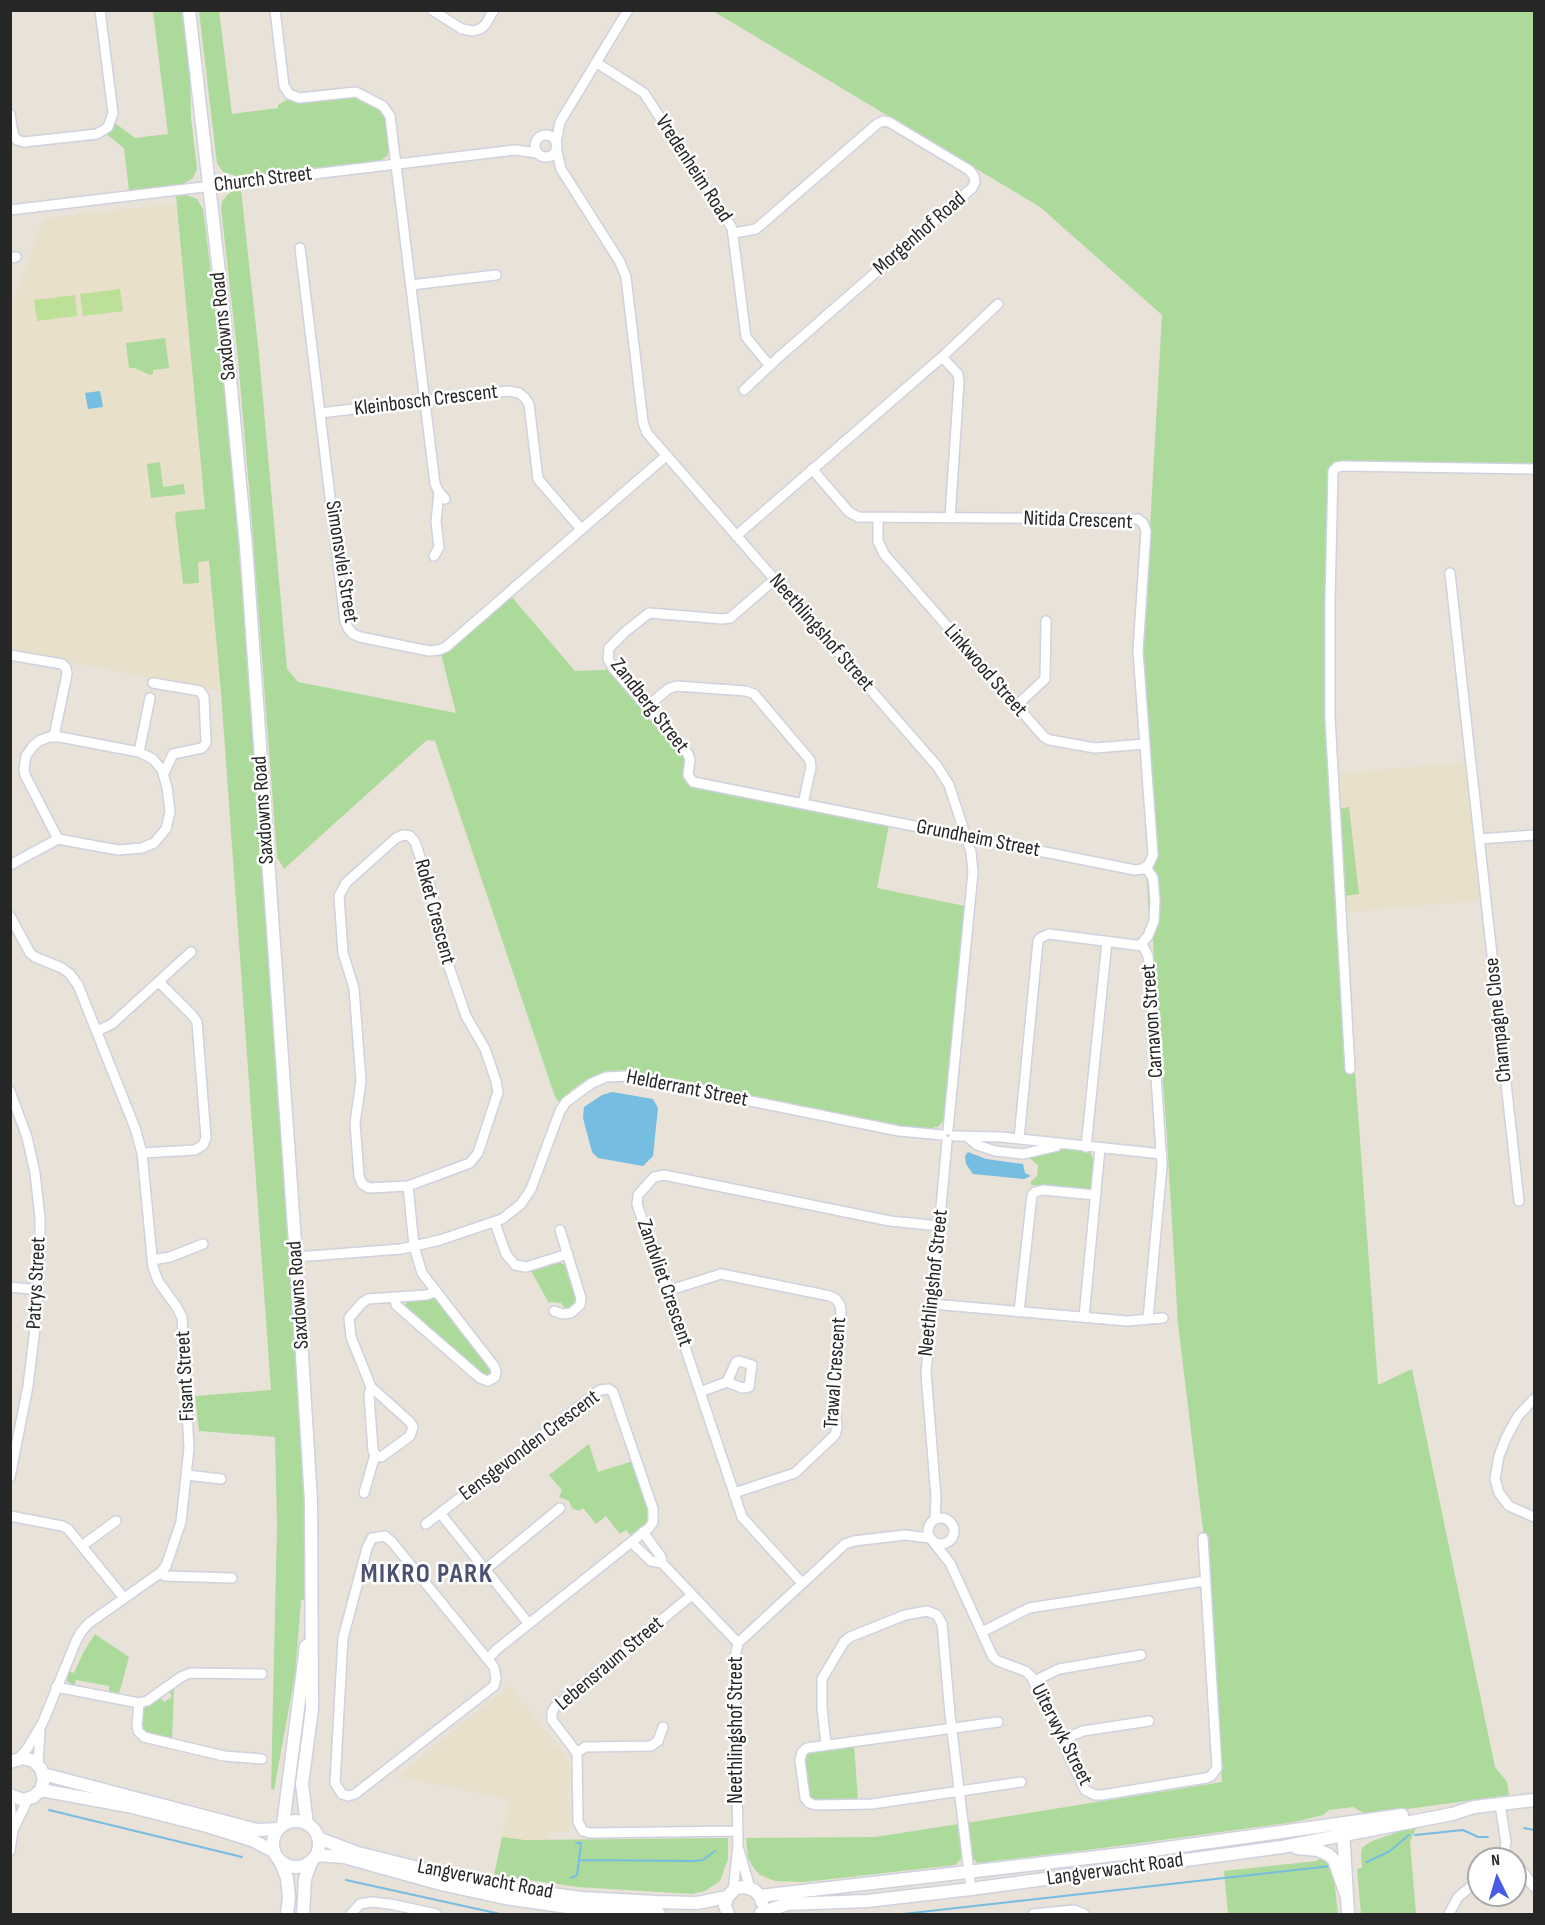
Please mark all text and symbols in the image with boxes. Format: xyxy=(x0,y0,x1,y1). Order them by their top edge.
street label: Vredenheim Road xyxy=(649,111,737,227)
street label: Church Street xyxy=(212,161,314,199)
street label: Morgenhof Road xyxy=(869,187,971,281)
street label: Saxdowns Road xyxy=(206,271,242,381)
street label: Kleinbosch Crescent xyxy=(353,380,499,422)
street label: Simonsvlei Street xyxy=(319,499,363,625)
street label: Nitida Crescent xyxy=(1023,507,1133,535)
street label: Neethlingshof Street xyxy=(763,569,879,697)
street label: Linkwood Street xyxy=(938,620,1032,722)
street label: Zandberg Street xyxy=(604,654,694,758)
street label: Saxdowns Road xyxy=(248,755,280,865)
street label: Grundheim Street xyxy=(914,815,1042,863)
street label: Roket Crescent xyxy=(408,857,460,967)
street label: Champagne Close xyxy=(1480,956,1518,1084)
street label: Carnavon Street xyxy=(1136,963,1170,1079)
street label: Helderrant Street xyxy=(624,1065,750,1113)
street label: Neethlingshof Street xyxy=(914,1208,954,1358)
street label: Zandvliet Crescent xyxy=(630,1216,698,1350)
street label: Patrys Street xyxy=(22,1236,52,1330)
street label: Saxdowns Road xyxy=(283,1240,315,1350)
street label: Trawal Crescent xyxy=(820,1316,852,1430)
street label: Fisant Street xyxy=(171,1330,201,1422)
street label: Eensgevonden Crescent xyxy=(455,1385,605,1507)
district label: MIKRO PARK xyxy=(360,1559,494,1591)
street label: Lebensraum Street xyxy=(551,1611,669,1717)
street label: Neethlingshof Street xyxy=(724,1656,750,1804)
street label: Uiterwyk Street xyxy=(1025,1680,1097,1790)
north arrow xyxy=(1467,1847,1527,1907)
street label: Langverwacht Road xyxy=(1045,1848,1185,1892)
text: N xyxy=(1490,1851,1501,1870)
street label: Langverwacht Road xyxy=(415,1855,555,1905)

